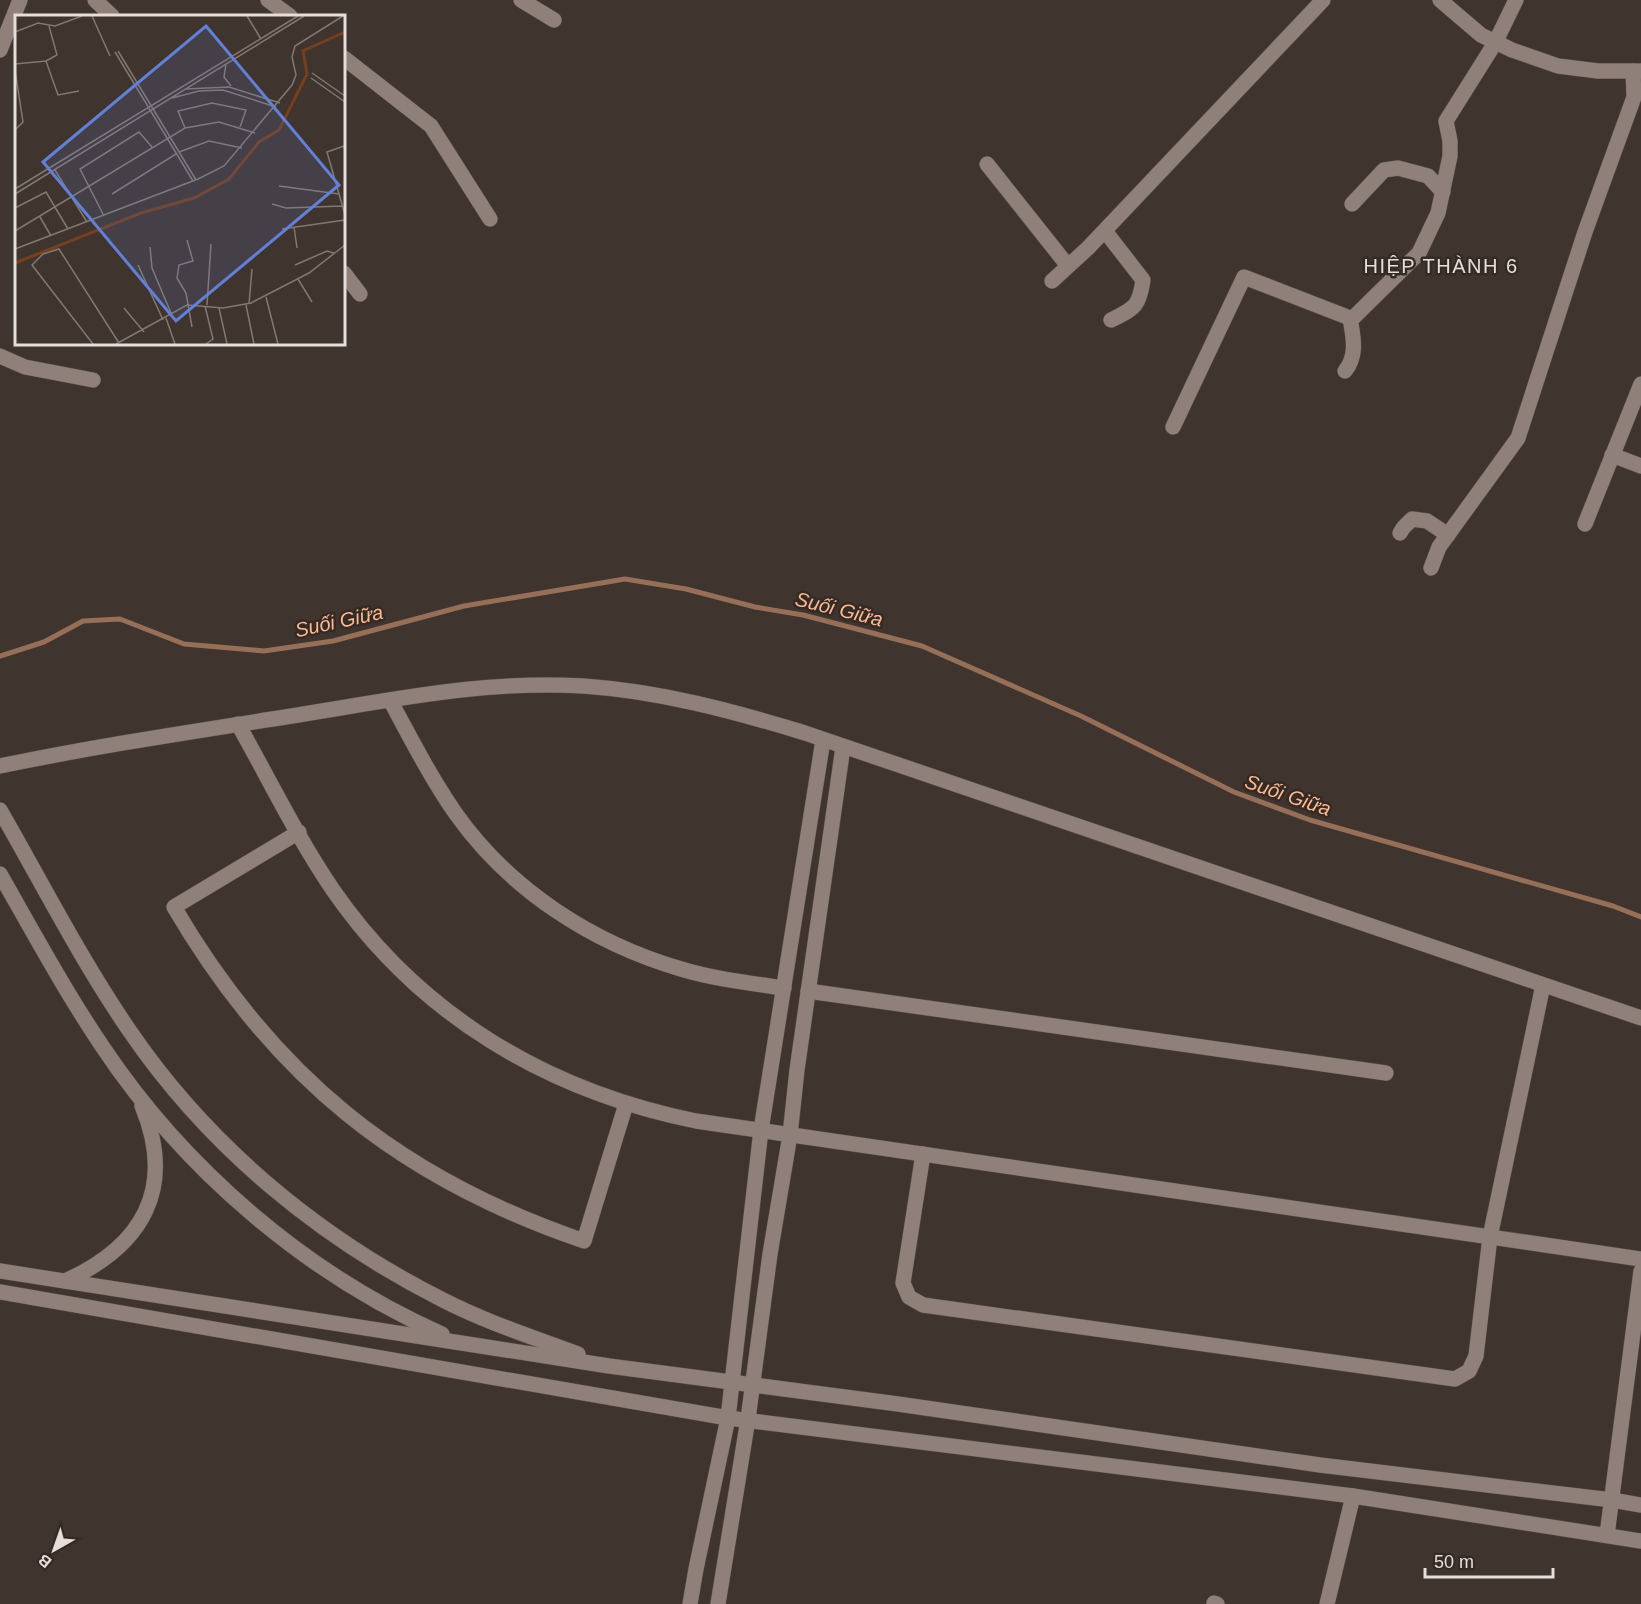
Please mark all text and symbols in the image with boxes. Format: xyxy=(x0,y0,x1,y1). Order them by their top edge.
inset map xyxy=(15,15,345,345)
district label: HIỆP THÀNH 6 xyxy=(1363,255,1519,277)
water label: Suối Giữa xyxy=(793,588,885,630)
water label: Suối Giữa xyxy=(293,601,385,641)
water label: Suối Giữa xyxy=(1242,770,1334,820)
north arrow xyxy=(24,1520,84,1580)
scale bar xyxy=(1425,1541,1552,1579)
text: B xyxy=(35,1551,55,1571)
text: 50 m xyxy=(1434,1552,1474,1572)

